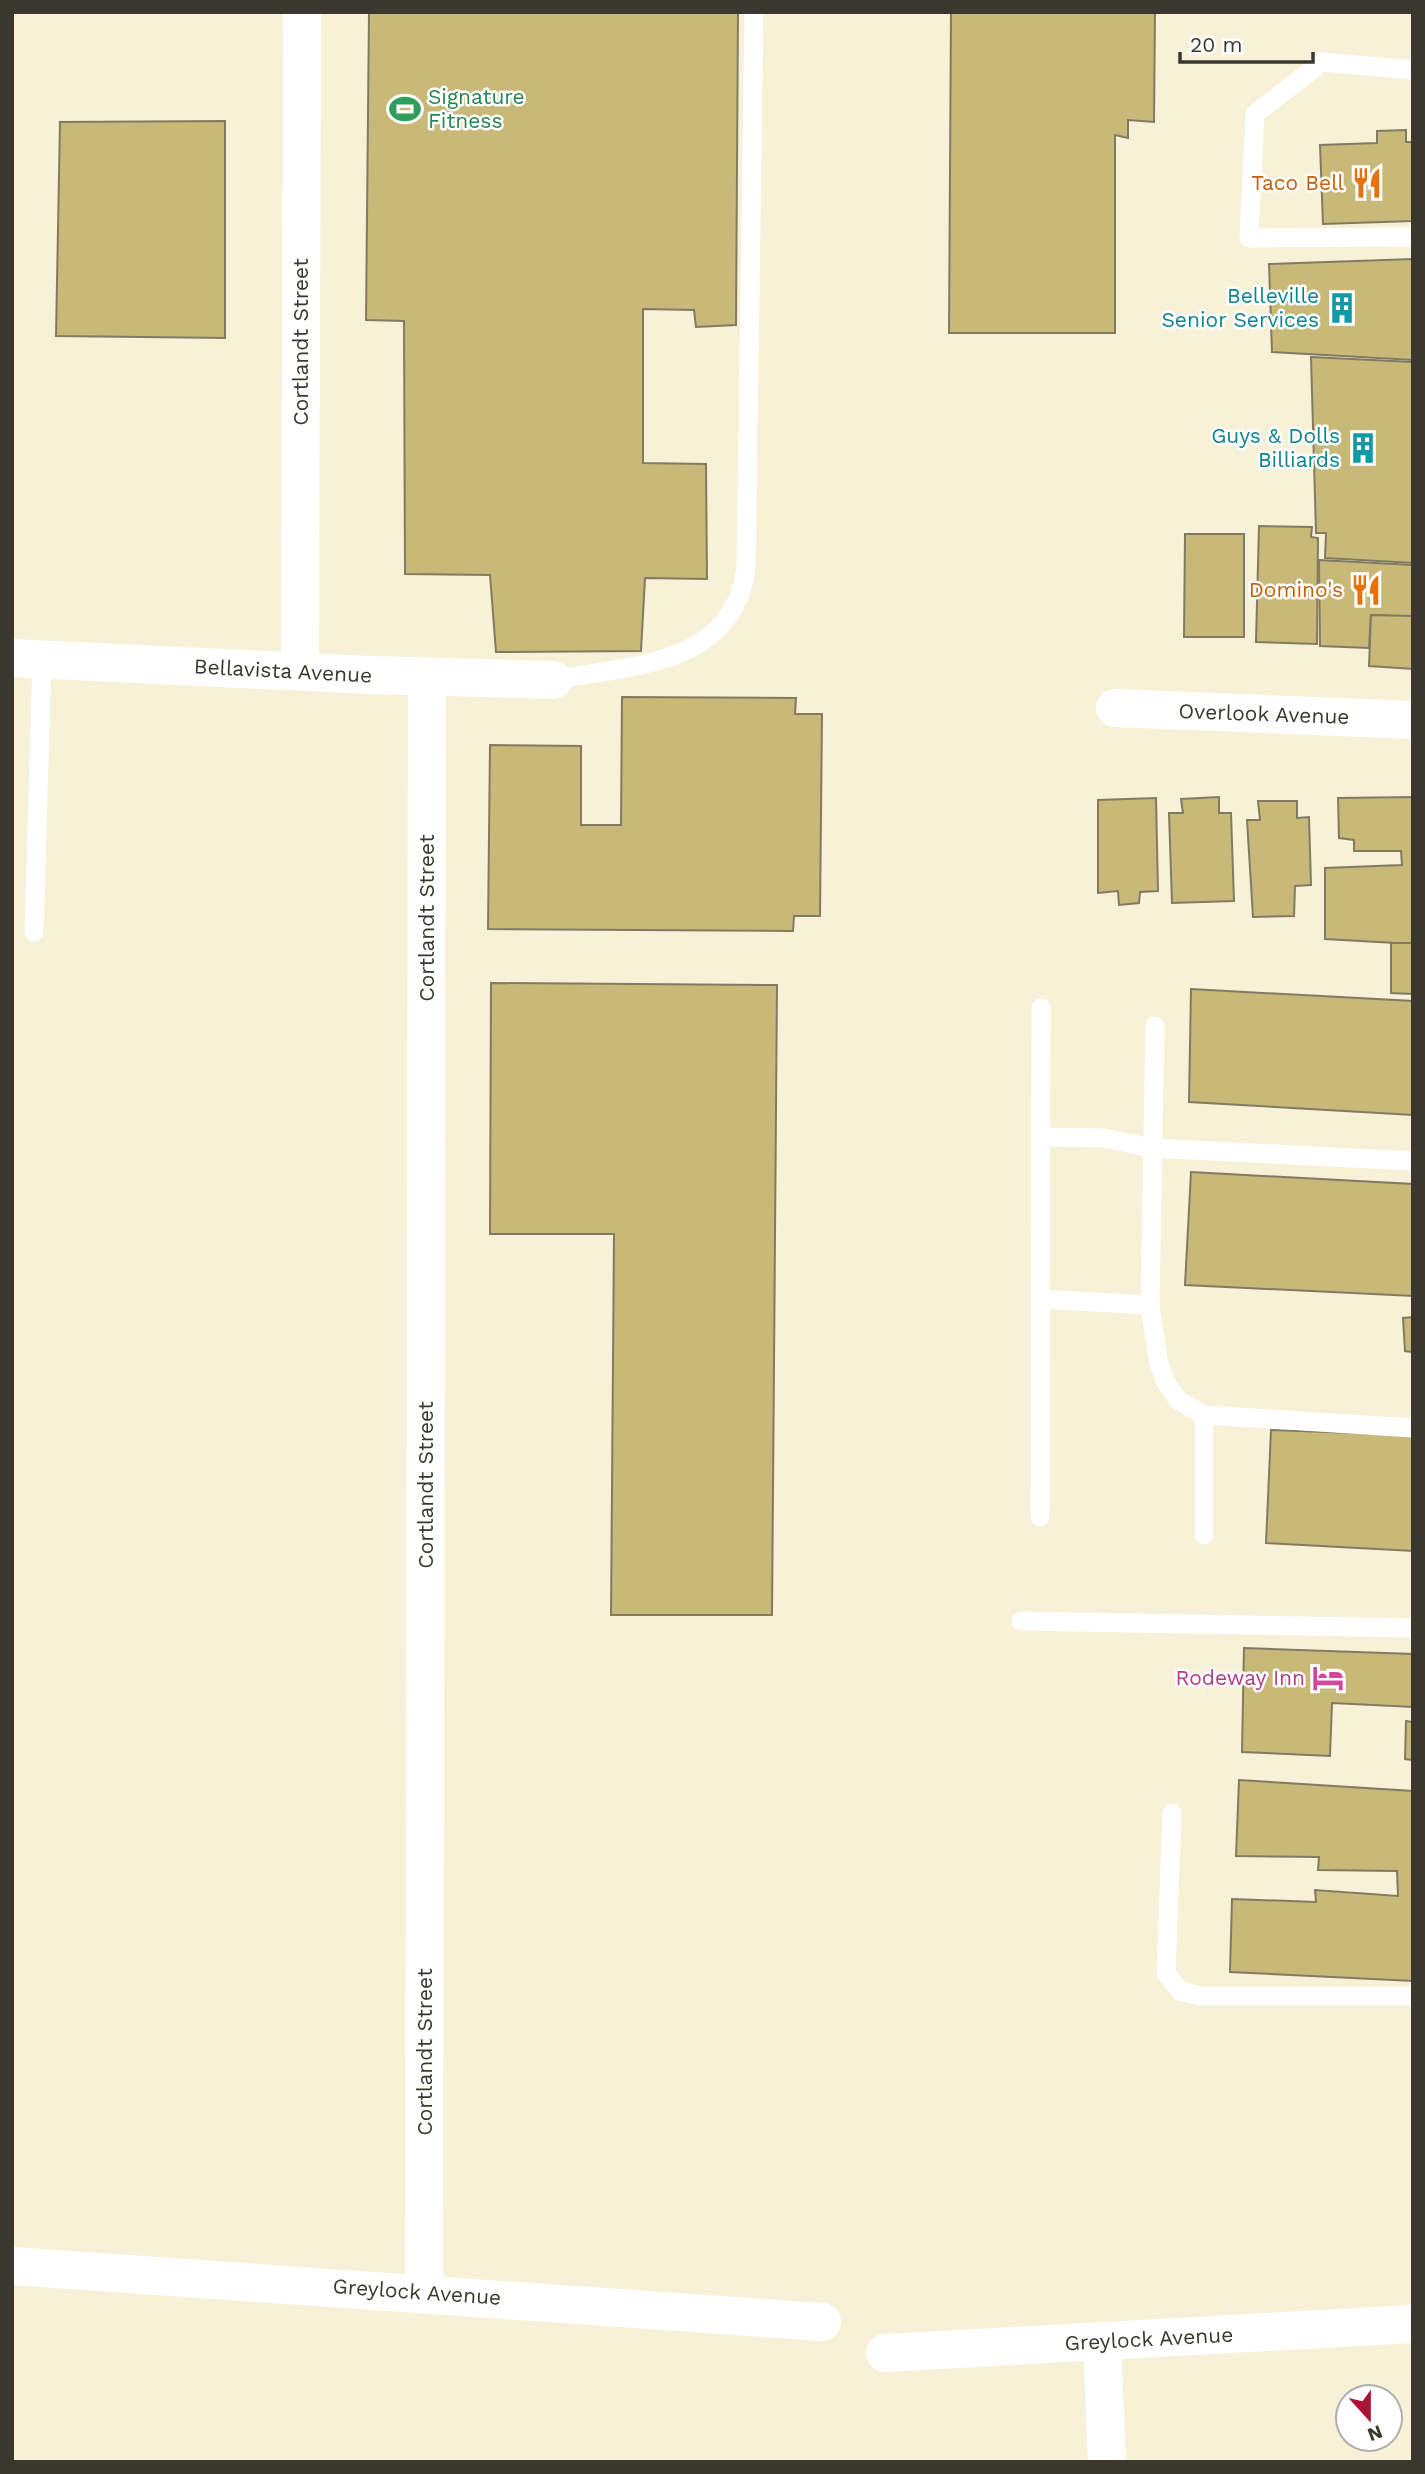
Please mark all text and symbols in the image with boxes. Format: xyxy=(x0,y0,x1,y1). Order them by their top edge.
scale bar xyxy=(1180,21,1313,65)
text: 20 m xyxy=(1190,32,1242,57)
place label: Signature Fitness xyxy=(428,84,525,133)
sports icon: Signature Fitness xyxy=(388,92,422,126)
restaurant icon: Taco Bell xyxy=(1350,166,1384,200)
place label: Taco Bell xyxy=(1251,170,1345,195)
street label: Cortlandt Street xyxy=(288,258,313,426)
place label: Belleville Senior Services xyxy=(1161,283,1319,332)
building icon: Belleville Senior Services xyxy=(1325,291,1359,325)
place label: Guys & Dolls Billiards xyxy=(1211,423,1340,472)
building icon: Guys & Dolls Billiards xyxy=(1346,431,1380,465)
restaurant icon: Domino's xyxy=(1349,573,1383,607)
place label: Domino's xyxy=(1249,577,1343,602)
street label: Bellavista Avenue xyxy=(193,653,373,688)
street label: Overlook Avenue xyxy=(1178,698,1350,729)
street label: Cortlandt Street xyxy=(414,834,439,1002)
street label: Cortlandt Street xyxy=(413,1401,438,1569)
hotel icon: Rodeway Inn xyxy=(1311,1661,1345,1695)
place label: Rodeway Inn xyxy=(1176,1665,1305,1690)
street label: Cortlandt Street xyxy=(412,1968,437,2136)
street label: Greylock Avenue xyxy=(332,2273,502,2310)
street label: Greylock Avenue xyxy=(1064,2322,1234,2355)
north arrow xyxy=(1334,2383,1404,2453)
text: N xyxy=(1364,2420,1386,2447)

